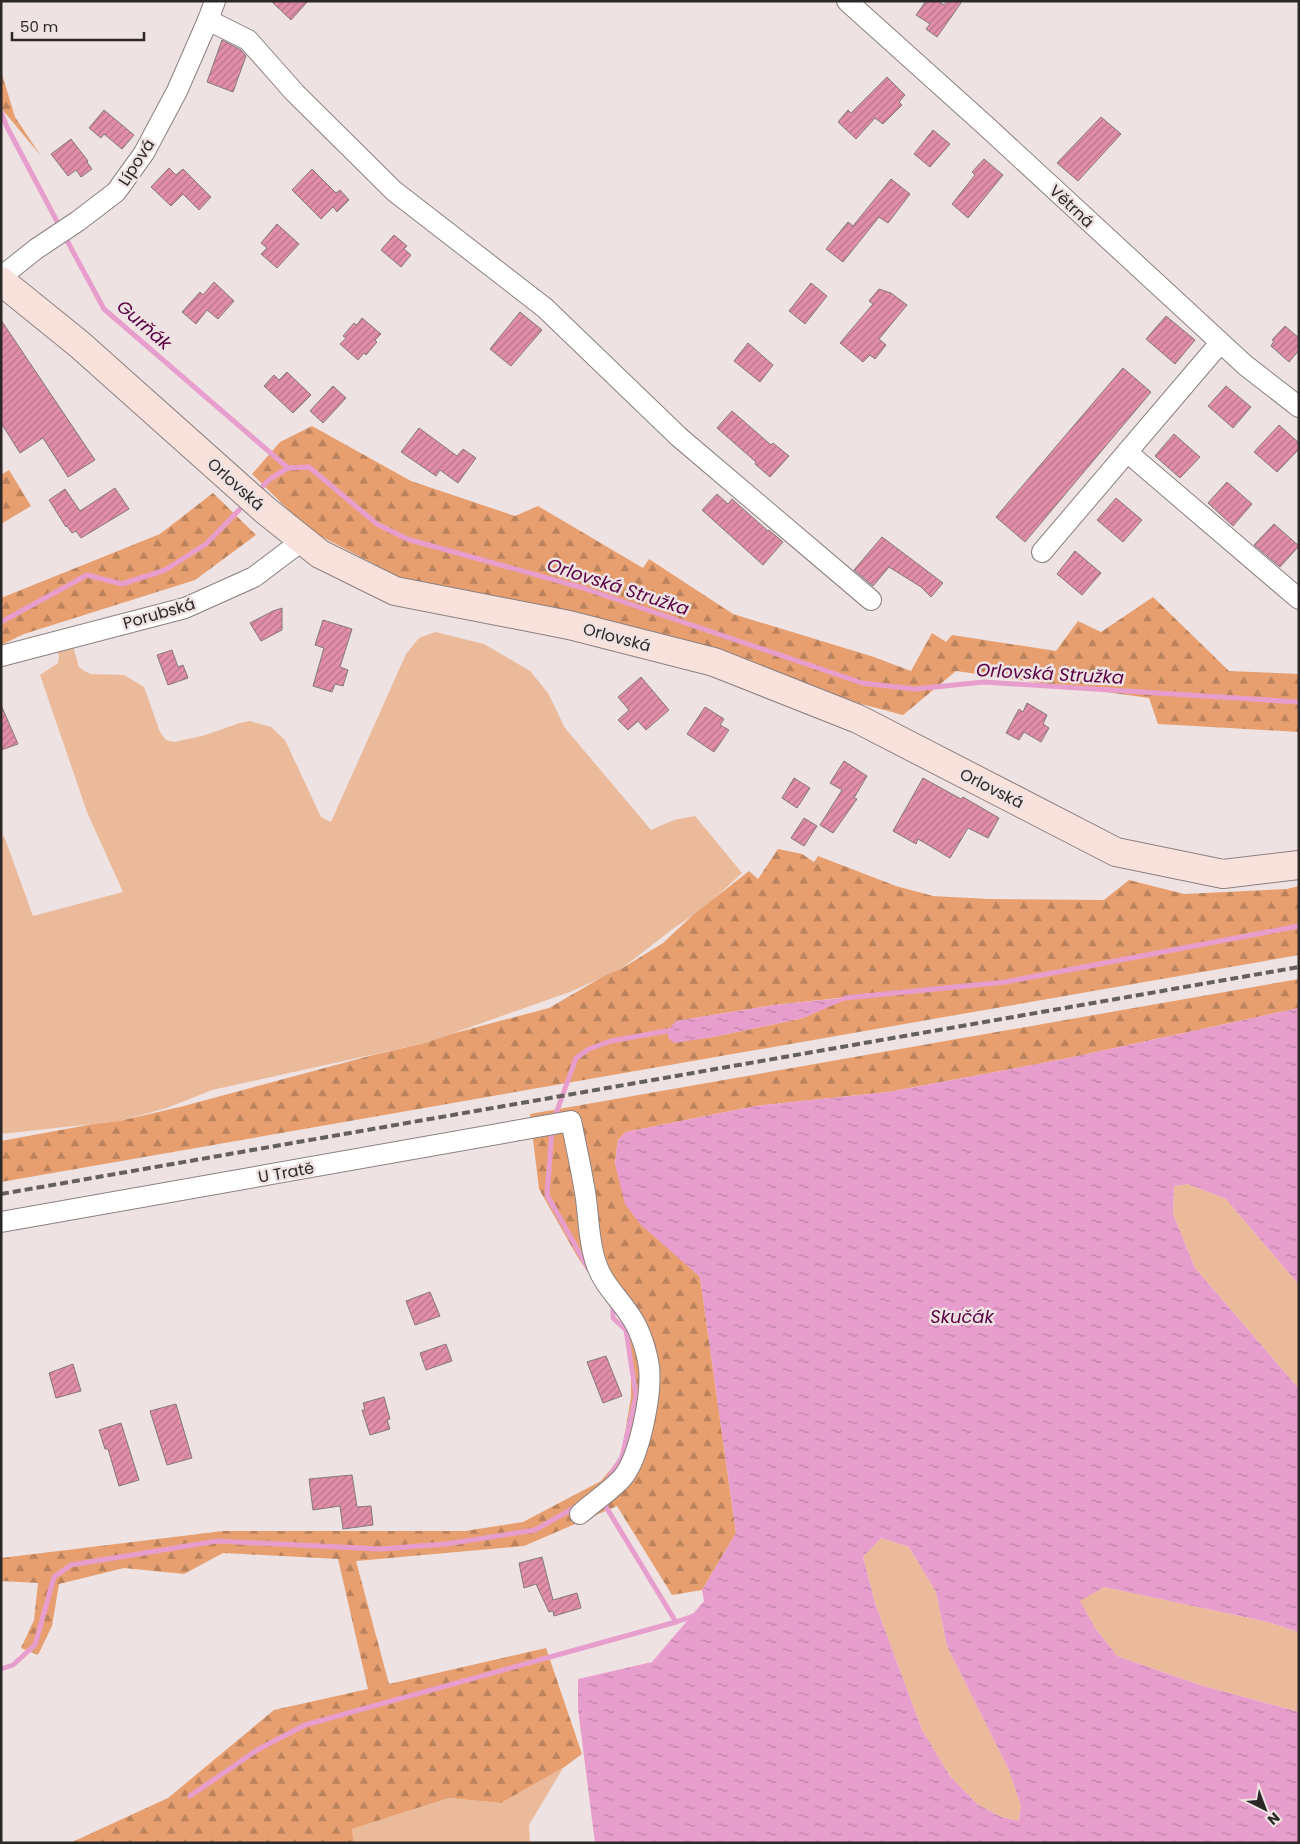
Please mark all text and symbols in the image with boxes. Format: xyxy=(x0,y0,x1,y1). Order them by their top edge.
scale bar xyxy=(12,10,145,42)
text: 50 m xyxy=(20,16,58,37)
street label: Lípová xyxy=(113,134,160,190)
street label: Větrná xyxy=(1044,180,1099,233)
water label: Gurňák xyxy=(112,294,178,356)
street label: Orlovská xyxy=(202,453,269,516)
water label: Orlovská Stružka xyxy=(544,552,692,621)
street label: Porubská xyxy=(120,592,198,635)
street label: Orlovská xyxy=(581,617,653,658)
water label: Orlovská Stružka xyxy=(975,657,1125,690)
street label: Orlovská xyxy=(956,763,1028,814)
street label: U Tratě xyxy=(256,1156,316,1189)
water label: Skučák xyxy=(930,1304,995,1329)
north arrow xyxy=(1240,1784,1290,1834)
text: N xyxy=(1263,1808,1284,1830)

